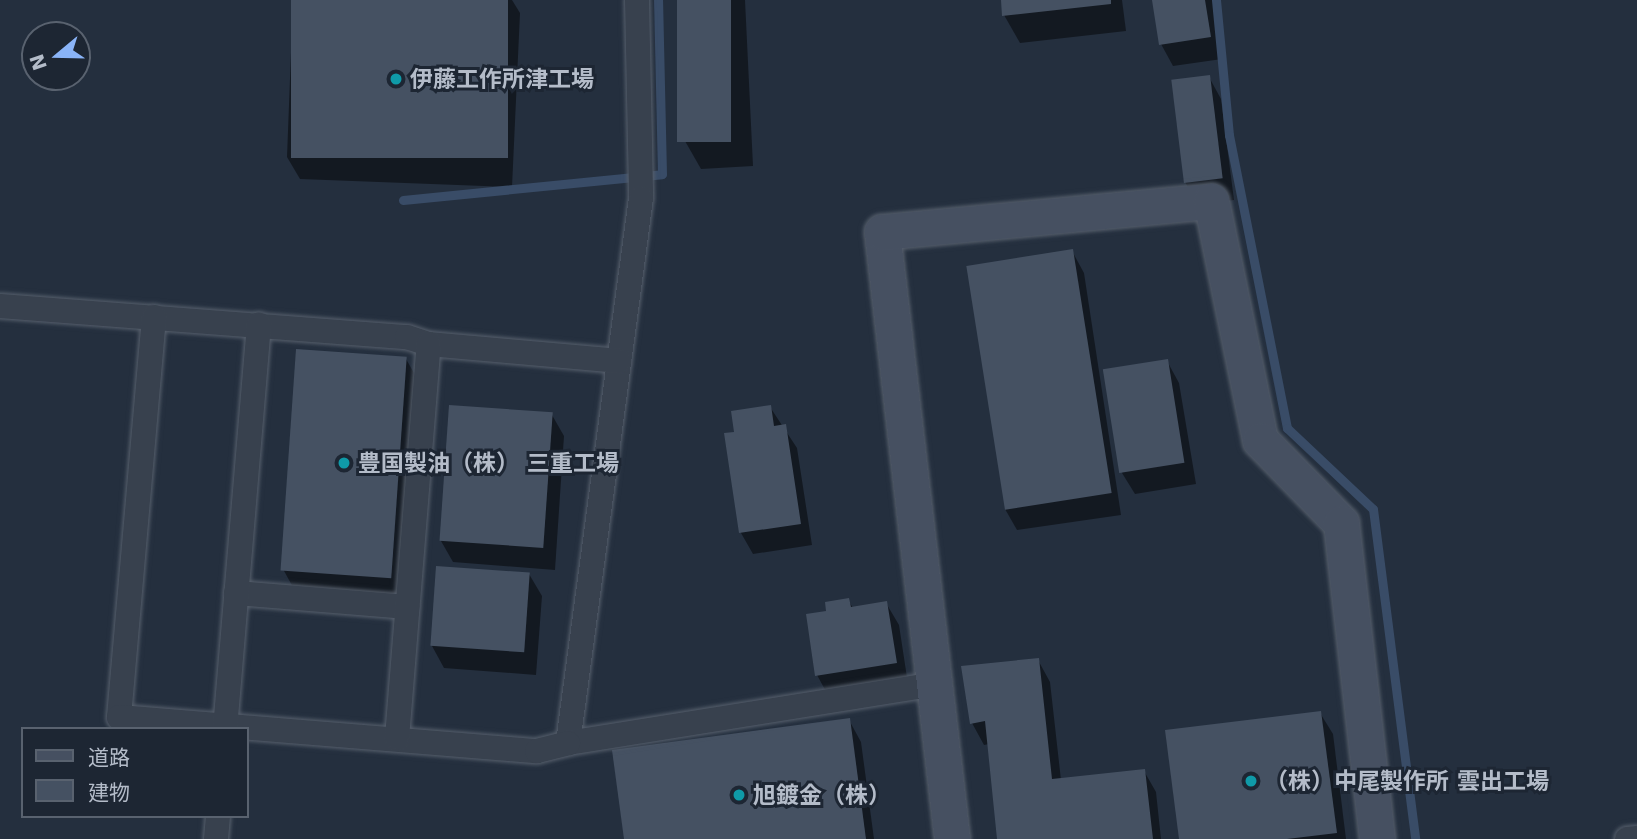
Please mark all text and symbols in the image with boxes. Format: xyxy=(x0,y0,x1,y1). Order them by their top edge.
north arrow xyxy=(21,21,91,91)
text: N xyxy=(25,51,51,73)
place label: 伊藤工作所津工場 xyxy=(410,65,594,93)
marker: 伊藤工作所津工場 xyxy=(388,71,404,87)
place label: 豊国製油（株） 三重工場 xyxy=(358,449,619,477)
marker: 豊国製油（株） 三重工場 xyxy=(336,455,352,471)
legend xyxy=(21,727,248,818)
text: 道路 xyxy=(88,746,130,770)
place label: （株）中尾製作所 雲出工場 xyxy=(1265,767,1549,795)
marker: （株）中尾製作所 雲出工場 xyxy=(1243,773,1259,789)
text: 建物 xyxy=(88,781,130,805)
place label: 旭鍍金（株） xyxy=(753,781,891,809)
marker: 旭鍍金（株） xyxy=(731,787,747,803)

